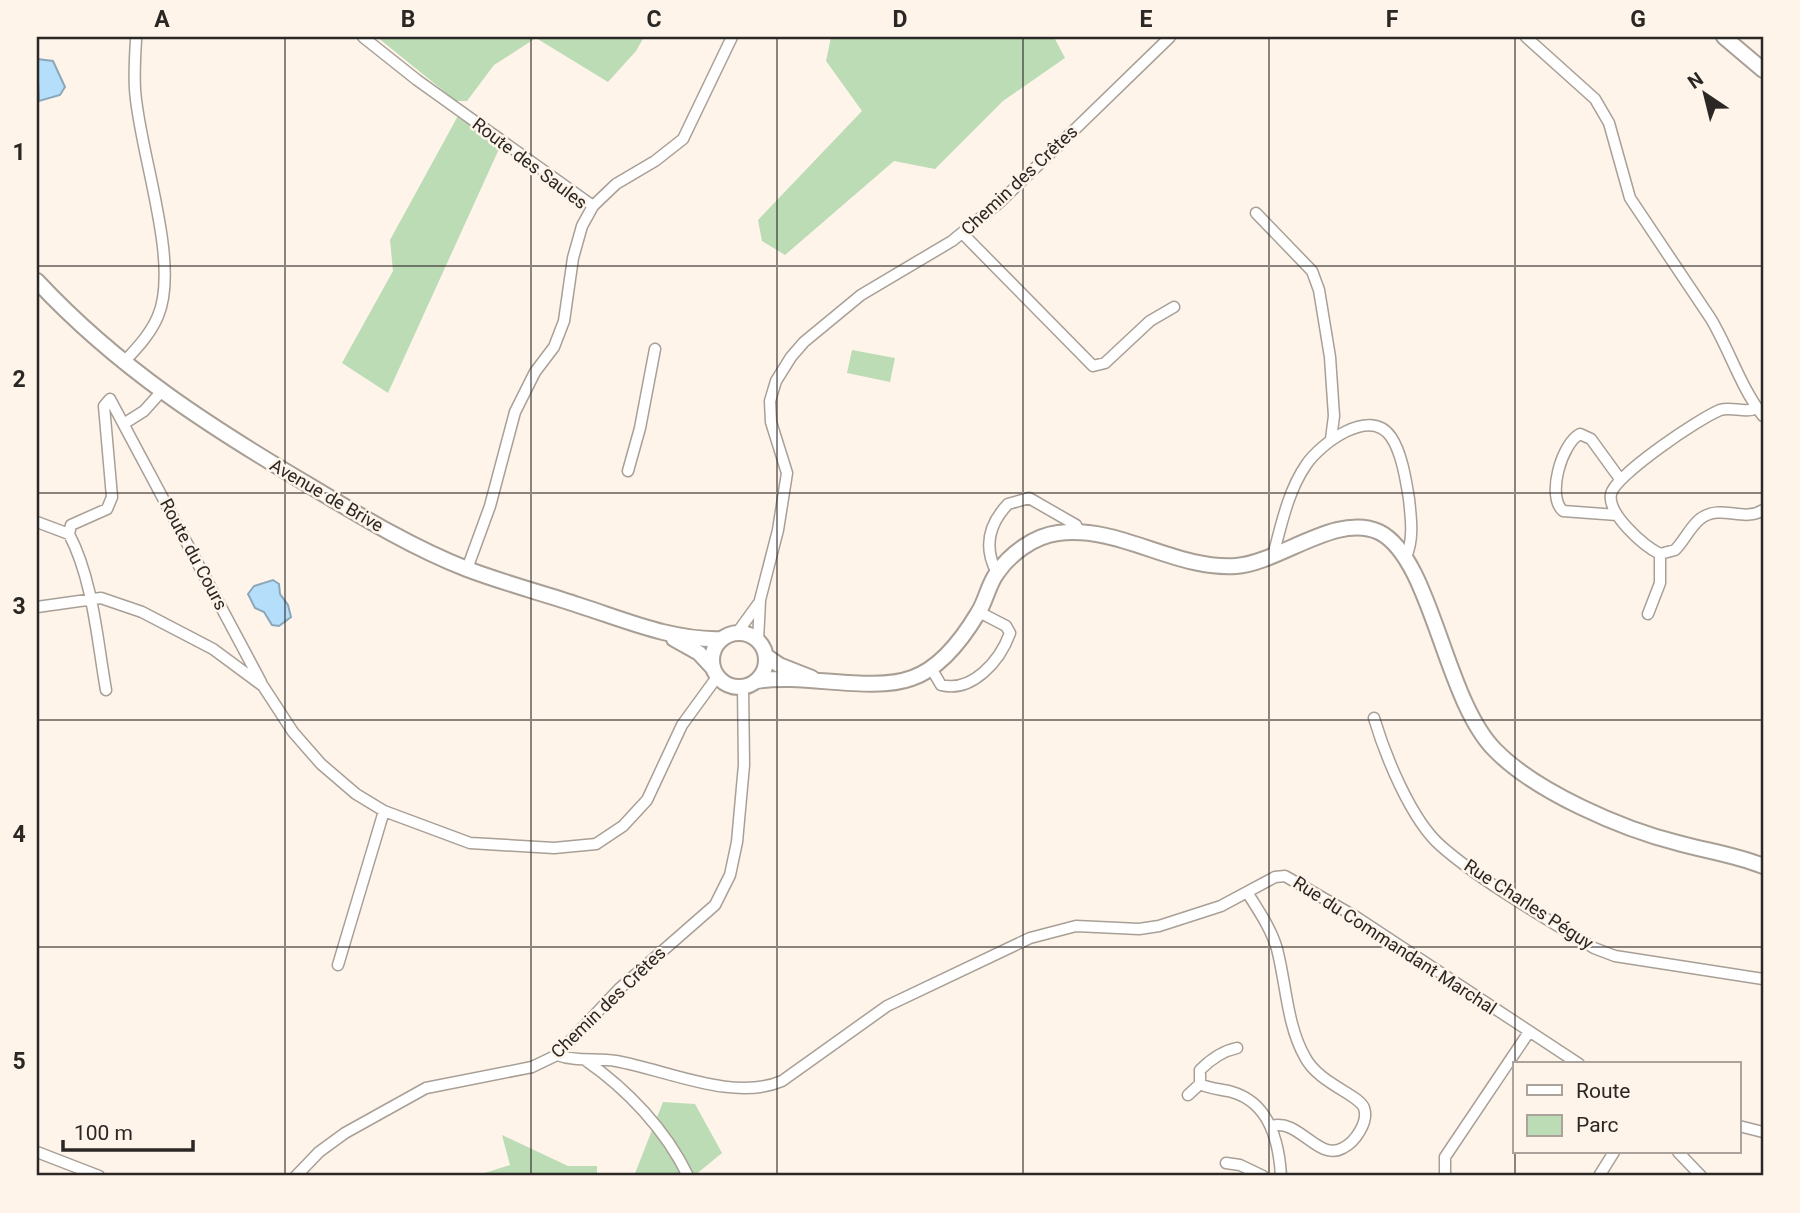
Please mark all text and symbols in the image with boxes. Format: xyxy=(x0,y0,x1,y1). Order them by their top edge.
text: A xyxy=(154,6,170,33)
text: B xyxy=(401,6,415,33)
text: C xyxy=(646,6,662,33)
text: D xyxy=(893,6,907,33)
text: E xyxy=(1140,6,1153,33)
text: F xyxy=(1386,6,1399,33)
text: G xyxy=(1630,6,1646,33)
north arrow xyxy=(1671,60,1741,130)
text: N xyxy=(1683,67,1708,94)
street label: Route des Saules xyxy=(468,113,592,213)
street label: Chemin des Crêtes xyxy=(957,121,1081,239)
text: 1 xyxy=(12,139,26,166)
text: 2 xyxy=(12,366,26,393)
street label: Avenue de Brive xyxy=(267,454,387,536)
street label: Route du Cours xyxy=(156,495,232,613)
text: 3 xyxy=(12,593,26,620)
text: 4 xyxy=(12,821,26,848)
street label: Rue Charles Péguy xyxy=(1461,854,1598,954)
street label: Rue du Commandant Marchal xyxy=(1289,871,1501,1019)
street label: Chemin des Crêtes xyxy=(546,942,670,1062)
text: 5 xyxy=(12,1048,26,1075)
legend xyxy=(1513,1062,1741,1154)
text: Route xyxy=(1576,1079,1631,1103)
scale bar xyxy=(63,1108,192,1152)
text: Parc xyxy=(1576,1113,1618,1137)
text: 100 m xyxy=(74,1121,133,1145)

